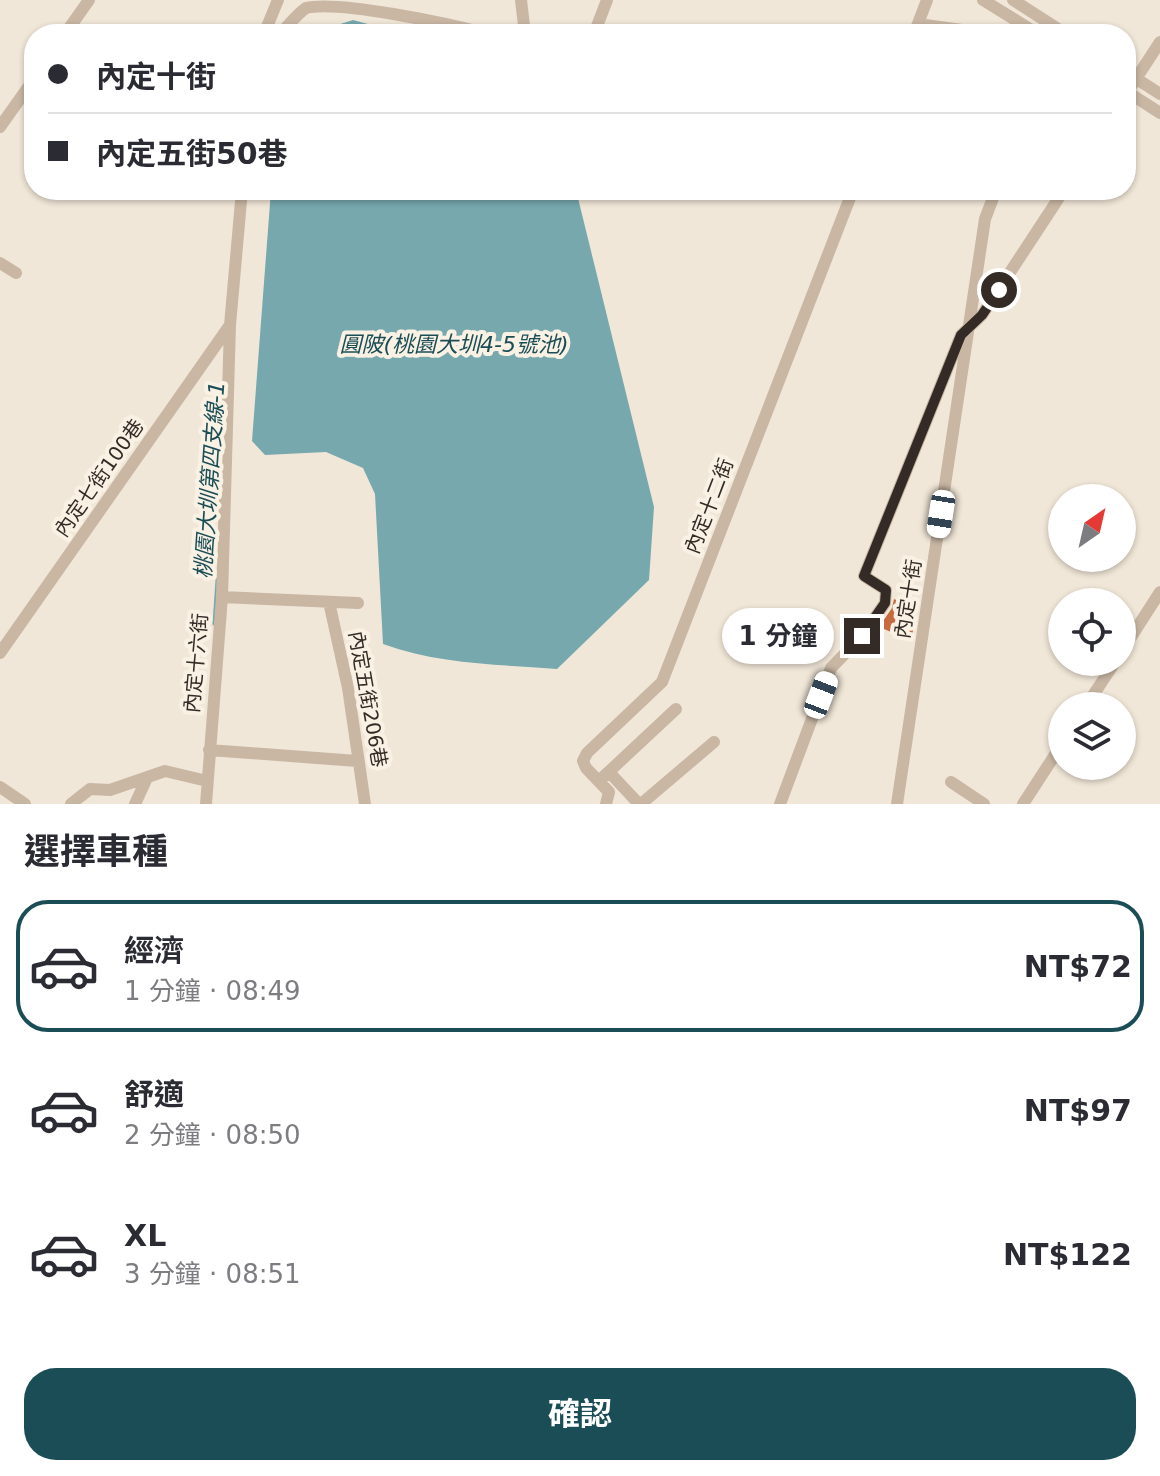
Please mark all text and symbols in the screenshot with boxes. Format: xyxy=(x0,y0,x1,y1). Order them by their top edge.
text: 內定十街 xyxy=(96,59,216,94)
text: 內定五街50巷 xyxy=(96,136,288,171)
route start xyxy=(981,272,1017,308)
water label: 圓陂(桃園大圳4-5號池) xyxy=(339,332,569,357)
water label: 桃園大圳第四支線-1 xyxy=(191,380,229,580)
street label: 內定七街100巷 xyxy=(50,415,148,541)
street label: 內定十二街 xyxy=(680,455,738,557)
north arrow xyxy=(1048,484,1136,572)
map controls xyxy=(1048,484,1136,780)
car xyxy=(925,488,957,540)
street label: 內定十街 xyxy=(890,558,926,640)
button: locate xyxy=(1048,588,1136,676)
callout: 1 分鐘 xyxy=(722,608,834,664)
street label: 內定十六街 xyxy=(180,612,212,714)
route end xyxy=(844,618,880,654)
text: 1 分鐘 xyxy=(738,621,818,651)
street label: 內定五街206巷 xyxy=(344,629,392,769)
car xyxy=(801,668,841,722)
button: layers xyxy=(1048,692,1136,780)
text: 選擇車種 xyxy=(24,831,168,872)
icon: car xyxy=(28,930,100,1002)
text: 經濟 xyxy=(124,933,184,968)
text: NT$72 xyxy=(1024,949,1132,984)
text: 1 分鐘 · 08:49 xyxy=(124,976,301,1006)
icon: car xyxy=(28,1074,100,1146)
text: 舒適 xyxy=(124,1077,184,1112)
text: NT$97 xyxy=(1024,1093,1132,1128)
text: 2 分鐘 · 08:50 xyxy=(124,1120,301,1150)
icon: car xyxy=(28,1218,100,1290)
text: XL xyxy=(124,1218,166,1253)
text: NT$122 xyxy=(1003,1237,1132,1272)
text: 3 分鐘 · 08:51 xyxy=(124,1259,301,1289)
button: 確認 xyxy=(24,1368,1136,1460)

